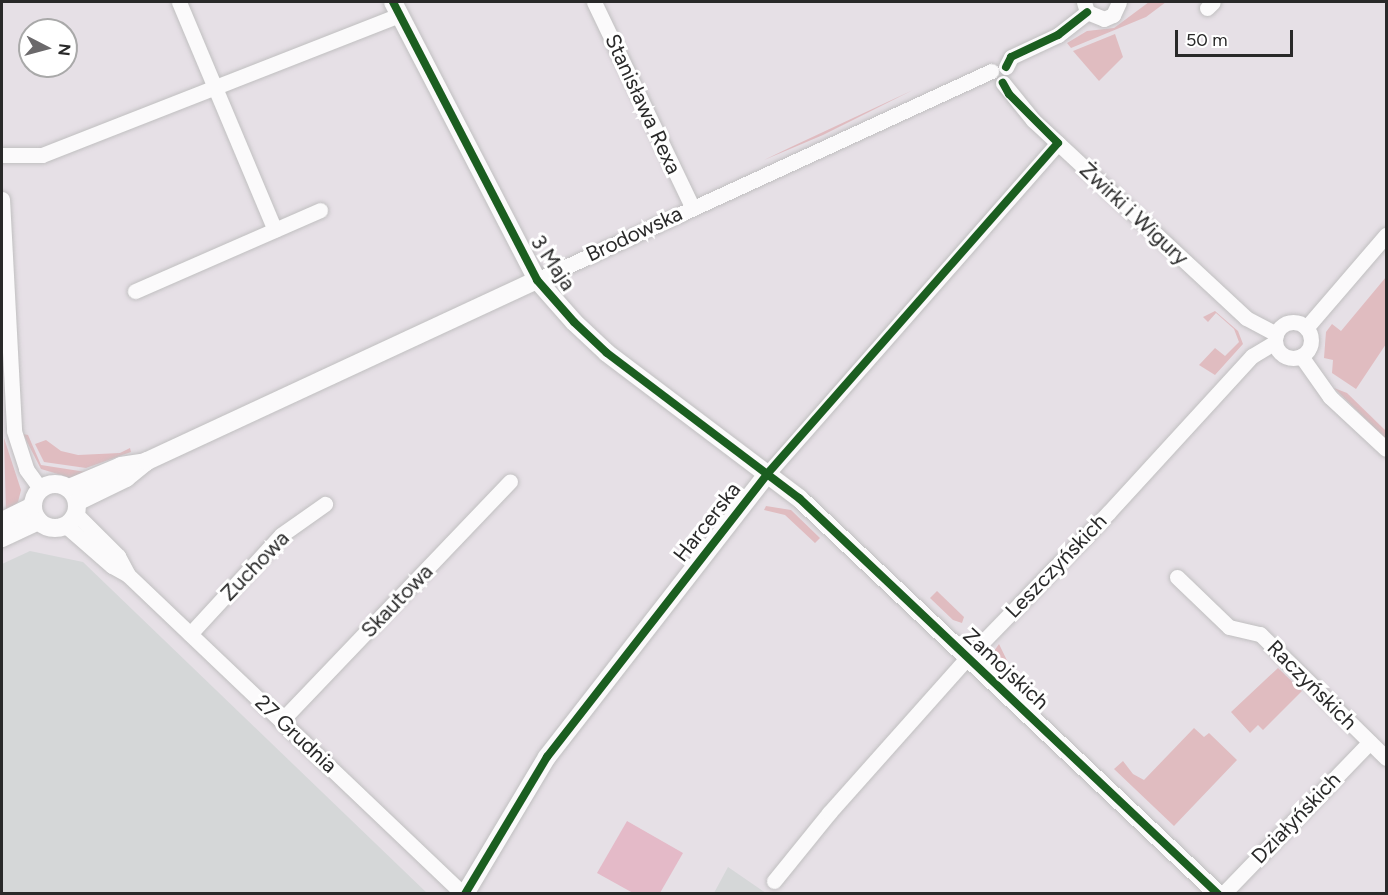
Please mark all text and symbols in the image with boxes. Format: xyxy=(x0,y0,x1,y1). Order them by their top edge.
north arrow xyxy=(18,18,78,78)
scale bar xyxy=(1178,18,1296,56)
text: 50 m xyxy=(1186,29,1228,51)
street label: Stanisława Rexa xyxy=(600,30,686,178)
text: N xyxy=(54,43,75,57)
street label: Żwirki i Wigury xyxy=(1074,157,1194,271)
street label: Brodowska xyxy=(582,201,686,267)
street label: 3 Maja xyxy=(525,230,581,296)
street label: Harcerska xyxy=(668,477,746,567)
street label: Leszczyńskich xyxy=(1000,509,1112,623)
street label: Zuchowa xyxy=(216,526,294,606)
street label: Skautowa xyxy=(356,559,438,643)
street label: Zamojskich xyxy=(958,623,1054,715)
street label: Raczyńskich xyxy=(1262,635,1362,735)
street label: 27 Grudnia xyxy=(250,690,342,778)
street label: Działyńskich xyxy=(1246,767,1346,869)

